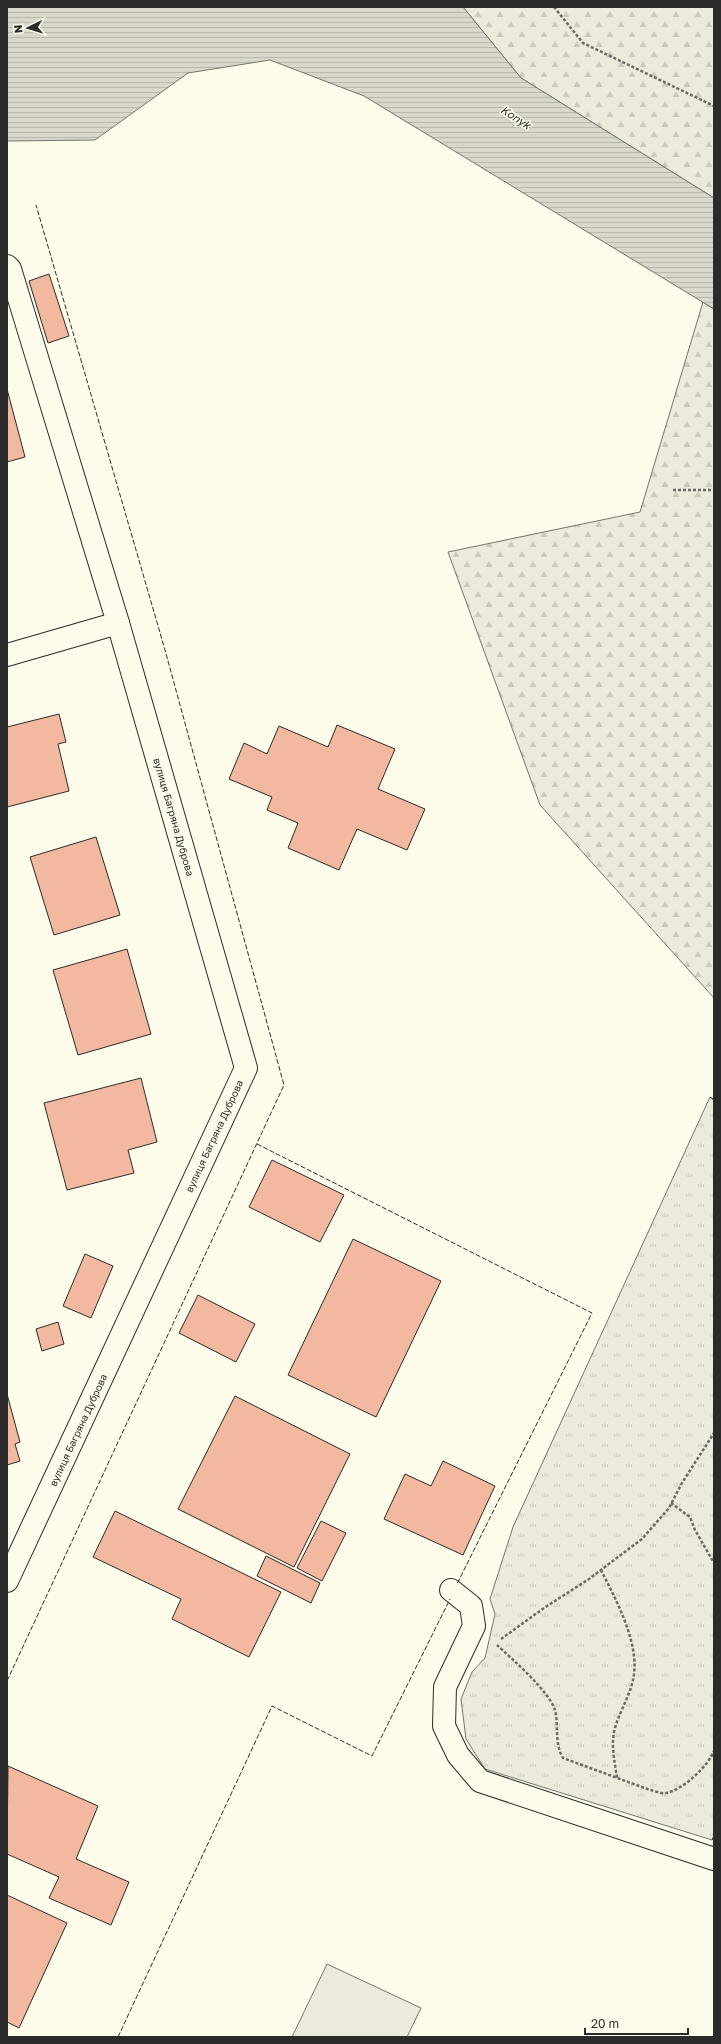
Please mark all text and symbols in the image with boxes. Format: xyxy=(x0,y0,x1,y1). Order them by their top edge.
north arrow xyxy=(8,8,48,48)
text: N xyxy=(11,24,24,34)
water label: Konyk xyxy=(498,103,535,133)
street label: вулиця Багряна Дуброва xyxy=(151,757,197,877)
street label: вулиця Багряна Дуброва xyxy=(183,1078,245,1194)
street label: вулиця Багряна Дуброва xyxy=(47,1372,109,1488)
scale bar xyxy=(585,2010,688,2036)
text: 20 m xyxy=(591,2016,619,2031)

